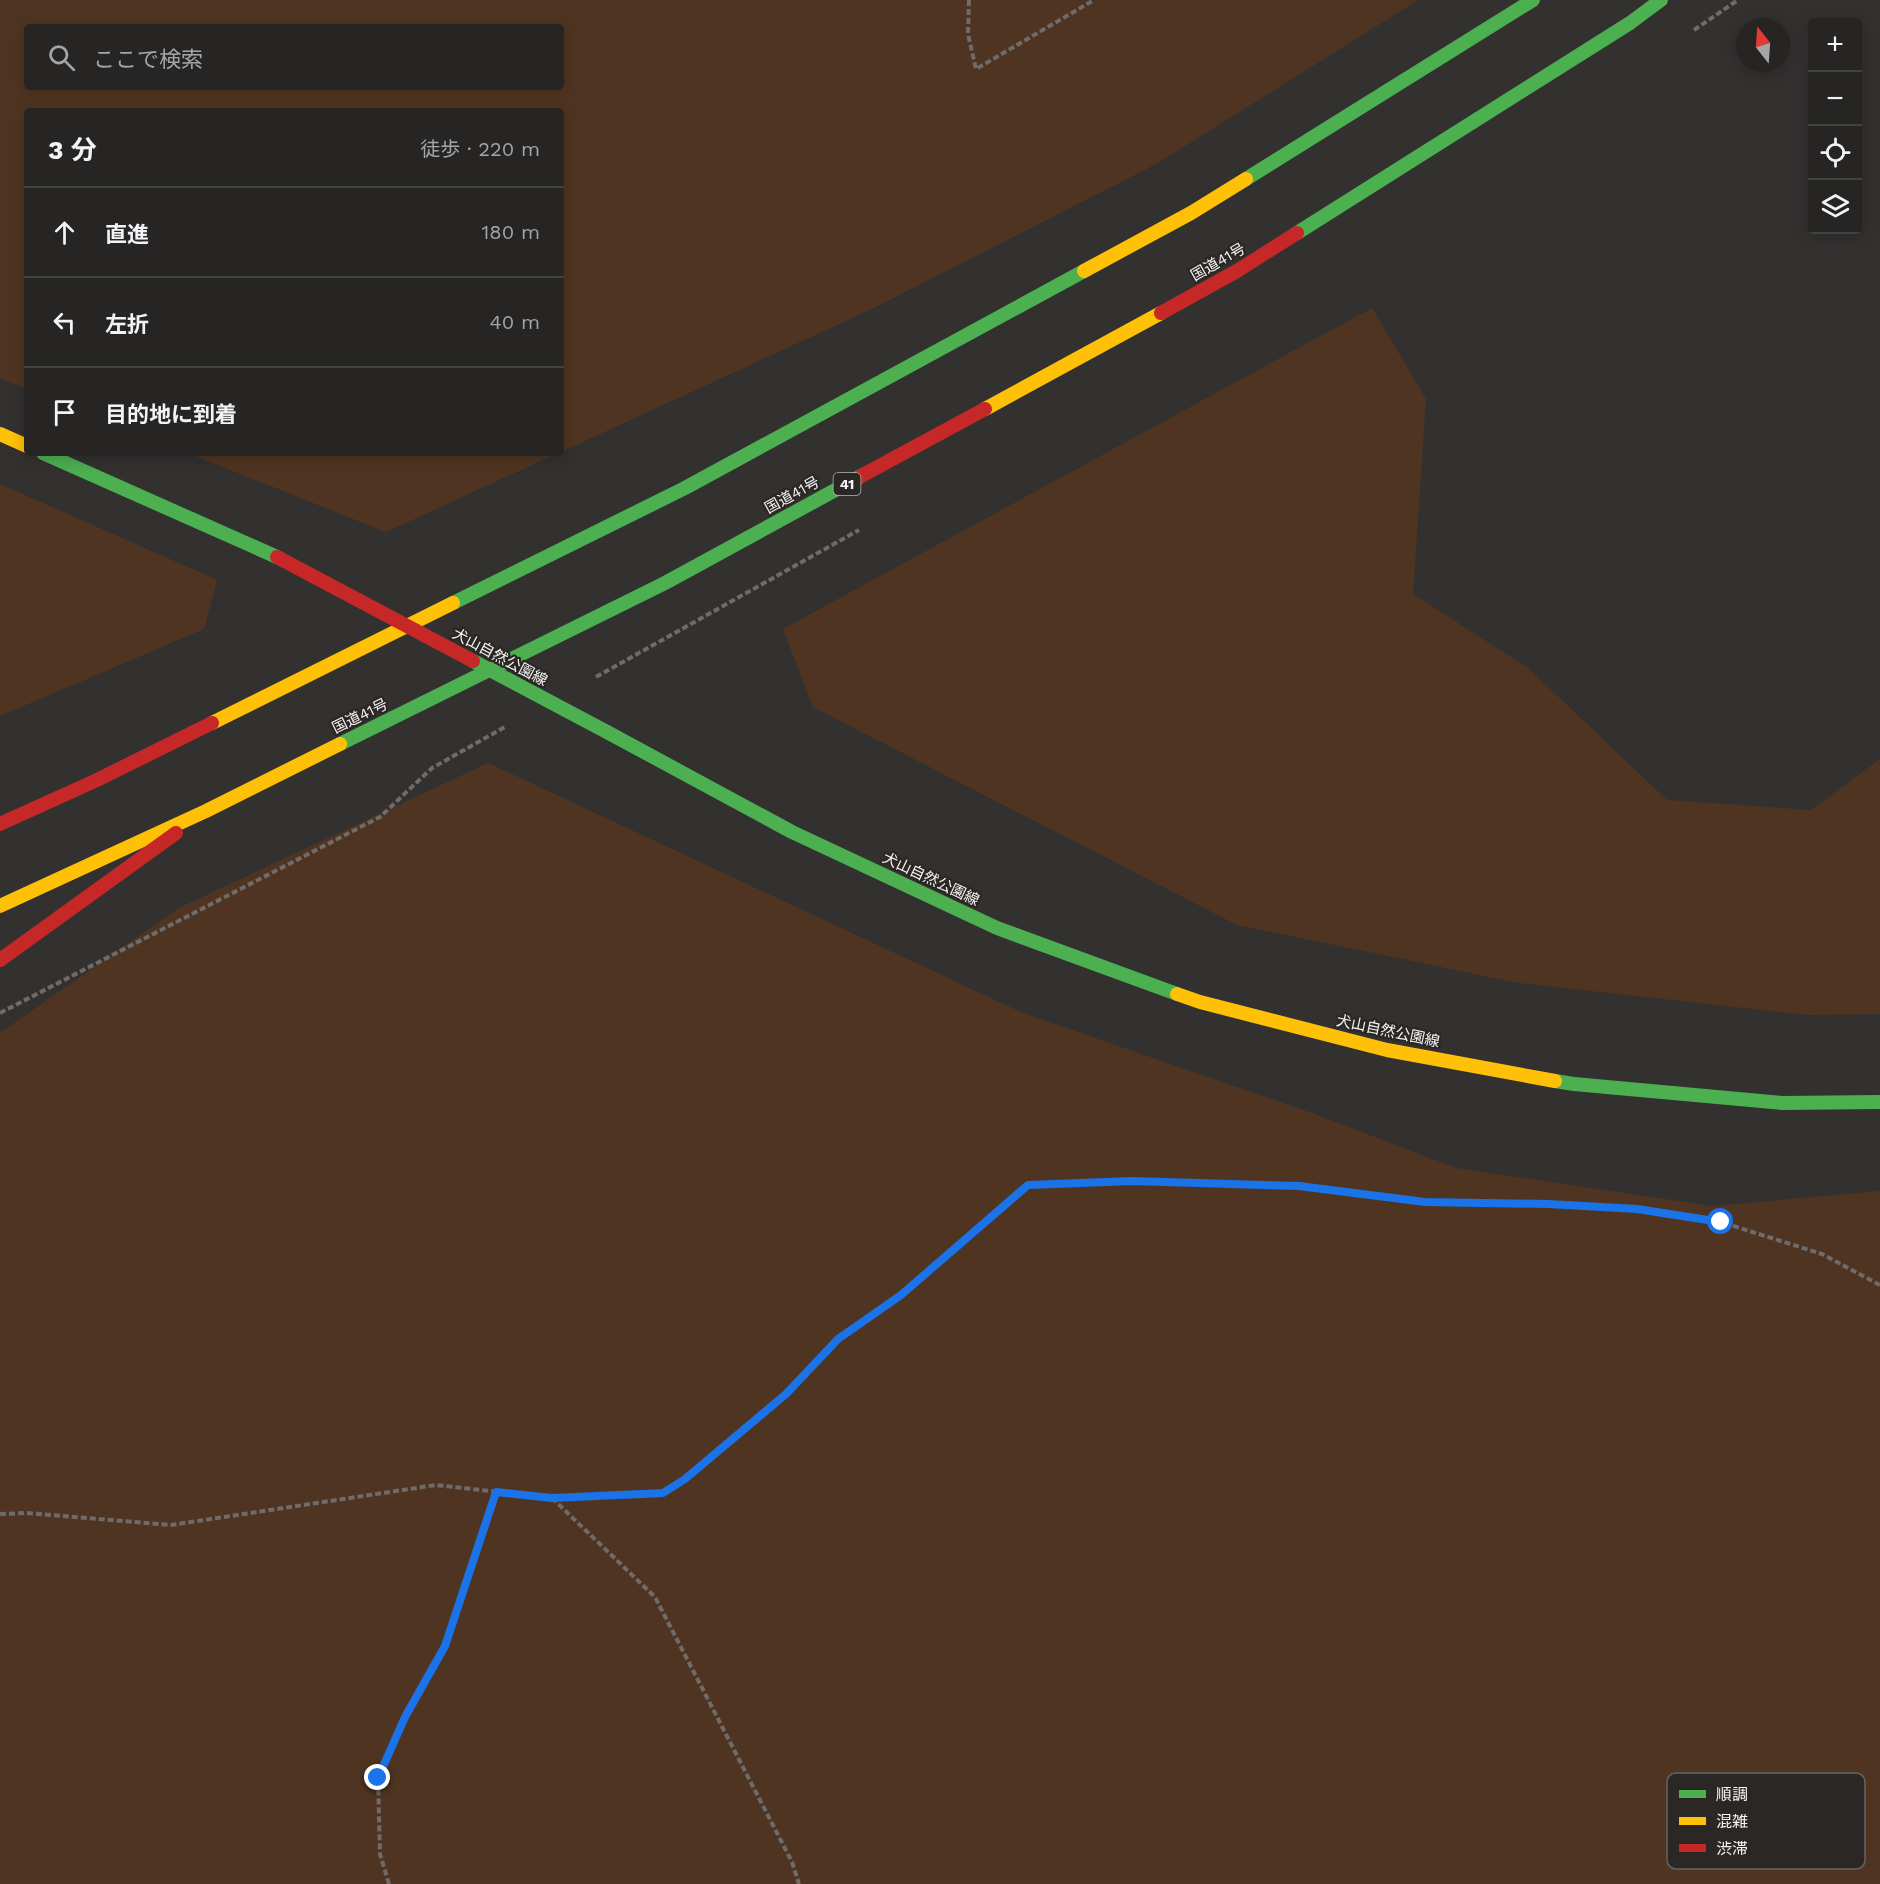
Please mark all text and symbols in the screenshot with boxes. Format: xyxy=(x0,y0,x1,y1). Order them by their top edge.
north arrow xyxy=(1736,18,1790,72)
map controls xyxy=(1808,18,1862,234)
button: + xyxy=(1808,18,1862,72)
search box xyxy=(24,24,564,90)
icon: search xyxy=(45,41,78,74)
text: ここで検索 xyxy=(93,47,203,72)
button: − xyxy=(1808,72,1862,126)
button: locate xyxy=(1808,126,1862,180)
text: 3 分 xyxy=(48,135,97,165)
text: 徒歩 · 220 m xyxy=(420,137,540,161)
button: layers xyxy=(1808,180,1862,234)
icon: ahead xyxy=(48,216,81,249)
text: 180 m xyxy=(482,220,540,244)
text: 直進 xyxy=(105,222,149,247)
street label: 国道41号 xyxy=(1188,239,1248,285)
icon: left xyxy=(48,306,81,339)
text: 40 m xyxy=(489,310,540,334)
text: 左折 xyxy=(105,312,149,337)
icon: arrive xyxy=(48,396,81,429)
text: 目的地に到着 xyxy=(105,402,237,427)
street label: 国道41号 xyxy=(761,473,823,517)
road number: 41 xyxy=(834,473,860,495)
street label: 犬山自然公園線 xyxy=(449,624,551,690)
street label: 国道41号 xyxy=(329,695,391,737)
street label: 犬山自然公園線 xyxy=(880,849,982,909)
street label: 犬山自然公園線 xyxy=(1335,1011,1441,1051)
route start xyxy=(1707,1208,1733,1234)
route end xyxy=(364,1764,390,1790)
legend xyxy=(1667,1773,1865,1869)
text: 順調 xyxy=(1716,1785,1748,1804)
text: 混雑 xyxy=(1716,1812,1748,1831)
text: 渋滞 xyxy=(1716,1839,1748,1858)

